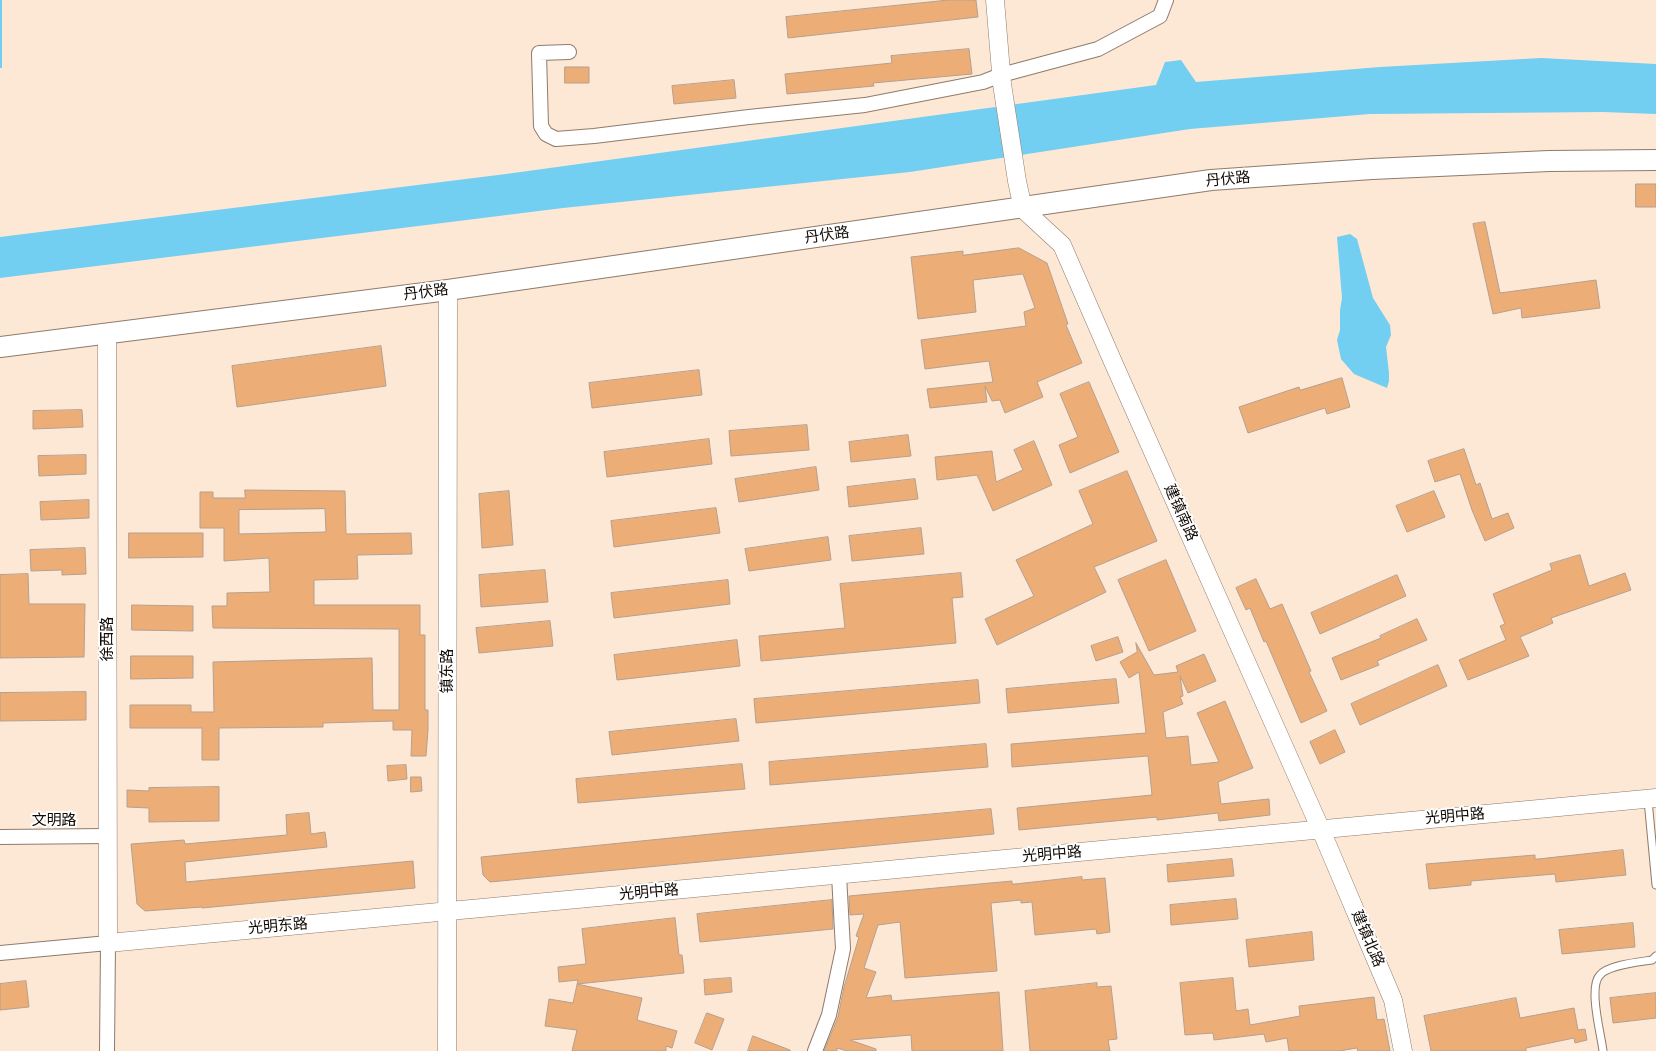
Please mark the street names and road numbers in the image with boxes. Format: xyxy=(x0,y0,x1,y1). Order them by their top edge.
street label: 丹伏路 xyxy=(1205,169,1251,191)
street label: 丹伏路 xyxy=(803,224,851,248)
street label: 丹伏路 xyxy=(403,281,449,305)
street label: 建镇南路 xyxy=(1160,482,1200,544)
street label: 徐西路 xyxy=(99,617,117,661)
street label: 镇东路 xyxy=(439,649,457,693)
street label: 光明中路 xyxy=(1424,805,1486,829)
street label: 文明路 xyxy=(32,812,76,830)
street label: 光明中路 xyxy=(1021,843,1083,867)
street label: 光明中路 xyxy=(618,881,680,905)
street label: 建镇北路 xyxy=(1347,908,1387,970)
street label: 光明东路 xyxy=(247,915,309,939)

